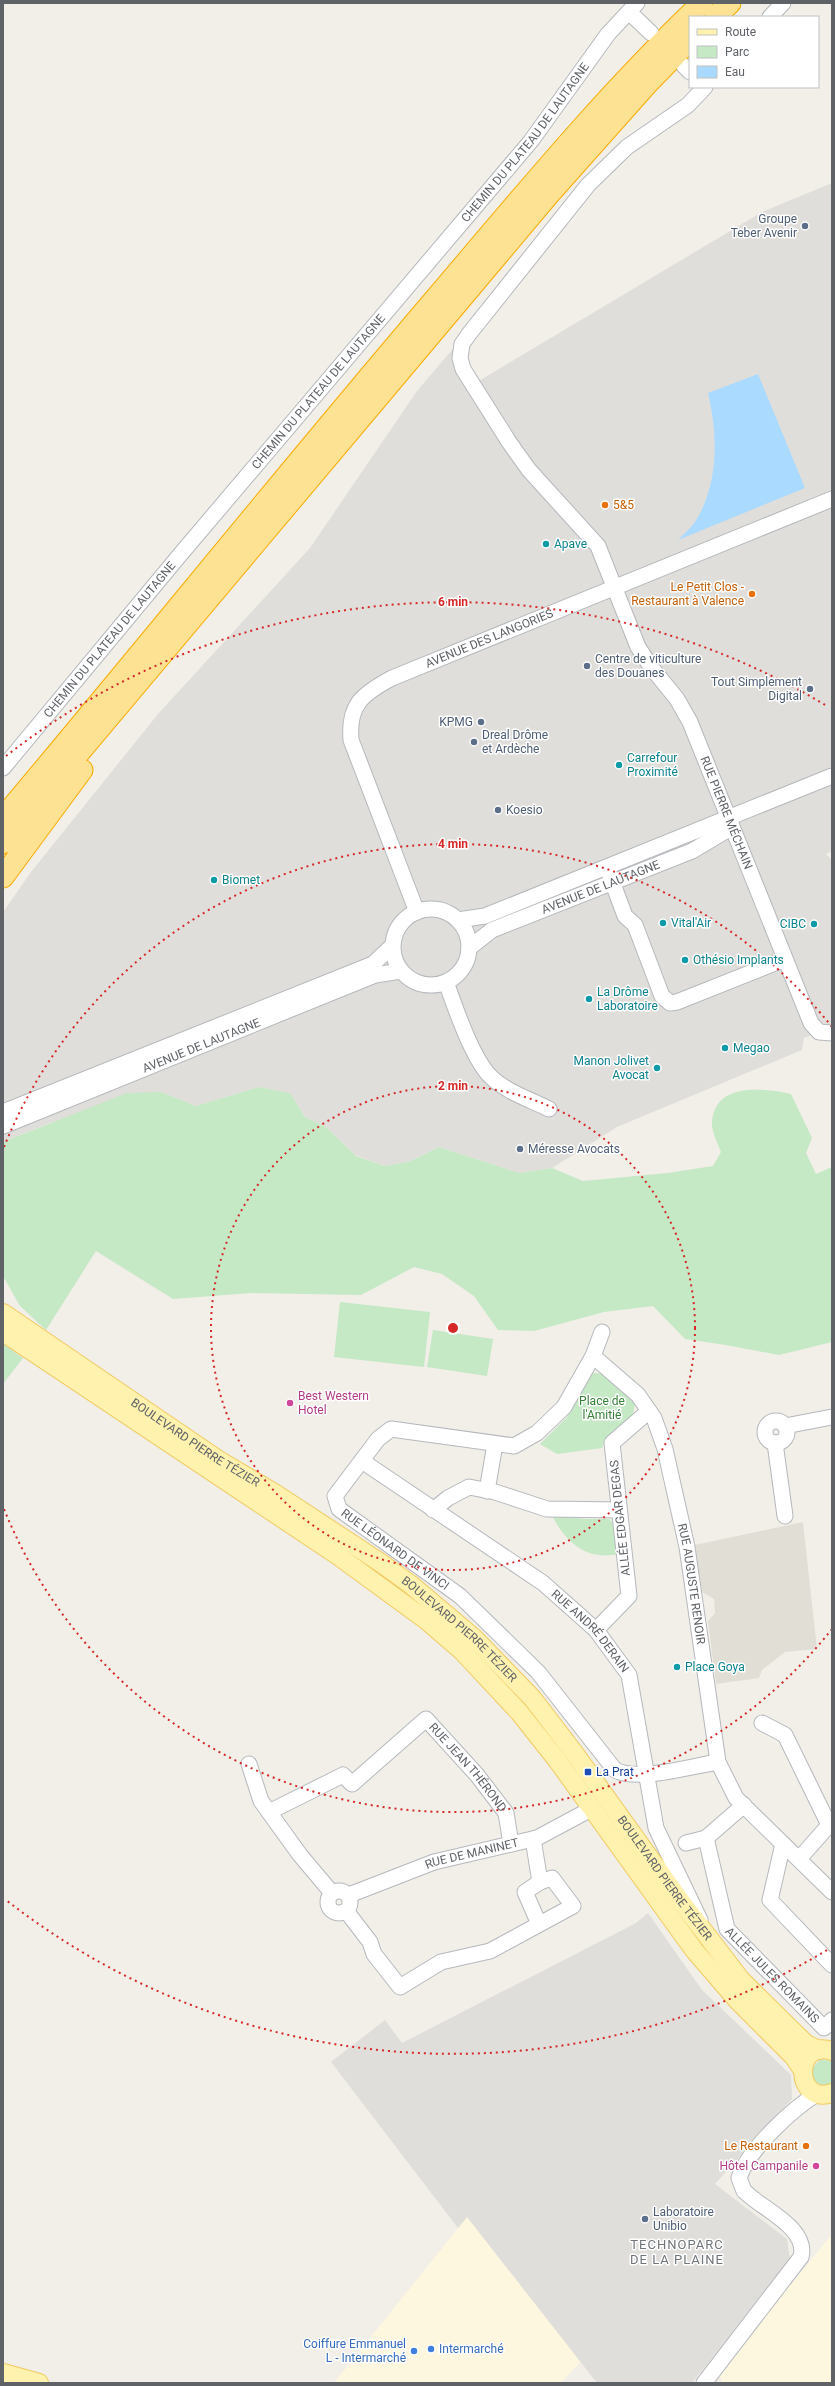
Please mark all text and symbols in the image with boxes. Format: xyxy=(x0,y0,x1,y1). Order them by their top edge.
legend xyxy=(689,16,819,88)
text: Route xyxy=(725,25,756,39)
text: Parc xyxy=(725,45,749,59)
street label: CHEMIN DU PLATEAU DE LAUTAGNE xyxy=(458,60,592,225)
text: Eau xyxy=(725,65,745,79)
place label: Groupe Teber Avenir xyxy=(731,212,797,240)
marker: Groupe Teber Avenir xyxy=(800,221,810,231)
street label: CHEMIN DU PLATEAU DE LAUTAGNE xyxy=(249,311,388,472)
place label: 5&5 xyxy=(613,498,634,512)
marker: 5&5 xyxy=(600,500,610,510)
place label: Apave xyxy=(554,537,587,551)
marker: Apave xyxy=(541,539,551,549)
street label: CHEMIN DU PLATEAU DE LAUTAGNE xyxy=(41,558,179,720)
place label: Le Petit Clos - Restaurant à Valence xyxy=(631,580,745,608)
marker: Le Petit Clos - Restaurant à Valence xyxy=(747,589,757,599)
text: 6 min xyxy=(438,595,468,609)
street label: AVENUE DES LANGORIES xyxy=(423,606,555,671)
place label: Centre de viticulture des Douanes xyxy=(595,652,701,680)
marker: Centre de viticulture des Douanes xyxy=(582,661,592,671)
place label: Tout Simplement Digital xyxy=(711,675,802,703)
marker: Tout Simplement Digital xyxy=(805,684,815,694)
place label: KPMG xyxy=(439,715,473,729)
marker: KPMG xyxy=(476,717,486,727)
place label: Dreal Drôme et Ardèche xyxy=(482,728,548,756)
marker: Dreal Drôme et Ardèche xyxy=(469,737,479,747)
place label: Carrefour Proximité xyxy=(627,751,678,779)
street label: RUE PIERRE MÉCHAIN xyxy=(697,754,755,871)
marker: Carrefour Proximité xyxy=(614,760,624,770)
place label: Koesio xyxy=(506,803,543,817)
marker: Koesio xyxy=(493,805,503,815)
text: 4 min xyxy=(438,837,468,851)
street label: AVENUE DE LAUTAGNE xyxy=(540,857,662,917)
place label: Biomet xyxy=(222,873,260,887)
marker: Biomet xyxy=(209,875,219,885)
place label: Vital'Air xyxy=(671,916,711,930)
place label: CIBC xyxy=(780,917,806,931)
marker: Vital'Air xyxy=(658,918,668,928)
marker: CIBC xyxy=(809,919,819,929)
place label: Othésio Implants xyxy=(693,953,784,967)
marker: Othésio Implants xyxy=(680,955,690,965)
place label: La Drôme Laboratoire xyxy=(597,985,658,1013)
marker: La Drôme Laboratoire xyxy=(584,994,594,1004)
street label: AVENUE DE LAUTAGNE xyxy=(140,1015,262,1076)
place label: Megao xyxy=(733,1041,770,1055)
marker: Megao xyxy=(720,1043,730,1053)
place label: Manon Jolivet Avocat xyxy=(574,1054,649,1082)
marker: Manon Jolivet Avocat xyxy=(652,1063,662,1073)
text: 2 min xyxy=(438,1079,468,1093)
place label: Méresse Avocats xyxy=(528,1142,620,1156)
marker: Méresse Avocats xyxy=(515,1144,525,1154)
centre of rings xyxy=(446,1321,460,1335)
place label: Best Western Hotel xyxy=(298,1389,369,1417)
park label: Place de l'Amitié xyxy=(579,1394,625,1422)
street label: BOULEVARD PIERRE TÉZIER xyxy=(128,1395,263,1490)
marker: Best Western Hotel xyxy=(285,1398,295,1408)
street label: ALLÉE EDGAR DEGAS xyxy=(606,1459,633,1577)
street label: RUE LÉONARD DE VINCI xyxy=(339,1506,452,1593)
street label: RUE AUGUSTE RENOIR xyxy=(675,1522,708,1646)
street label: BOULEVARD PIERRE TÉZIER xyxy=(399,1573,520,1685)
street label: RUE ANDRÉ DERAIN xyxy=(549,1587,632,1675)
place label: Place Goya xyxy=(685,1660,745,1674)
marker: Place Goya xyxy=(672,1662,682,1672)
street label: RUE JEAN THÉROND xyxy=(426,1720,510,1815)
place label: La Prat xyxy=(596,1765,634,1779)
marker: La Prat xyxy=(583,1767,593,1777)
street label: BOULEVARD PIERRE TÉZIER xyxy=(615,1813,715,1944)
street label: RUE DE MANINET xyxy=(423,1836,520,1872)
street label: ALLÉE JULES ROMAINS xyxy=(722,1924,822,2026)
place label: Le Restaurant xyxy=(724,2139,798,2153)
marker: Le Restaurant xyxy=(801,2141,811,2151)
place label: Hôtel Campanile xyxy=(719,2159,808,2173)
marker: Hôtel Campanile xyxy=(811,2161,821,2171)
place label: Laboratoire Unibio xyxy=(653,2205,714,2233)
marker: Laboratoire Unibio xyxy=(640,2214,650,2224)
district label: TECHNOPARC DE LA PLAINE xyxy=(630,2237,724,2267)
place label: Coiffure Emmanuel L - Intermarché xyxy=(303,2337,406,2365)
place label: Intermarché xyxy=(439,2342,504,2356)
marker: Intermarché xyxy=(426,2344,436,2354)
marker: Coiffure Emmanuel L - Intermarché xyxy=(409,2346,419,2356)

